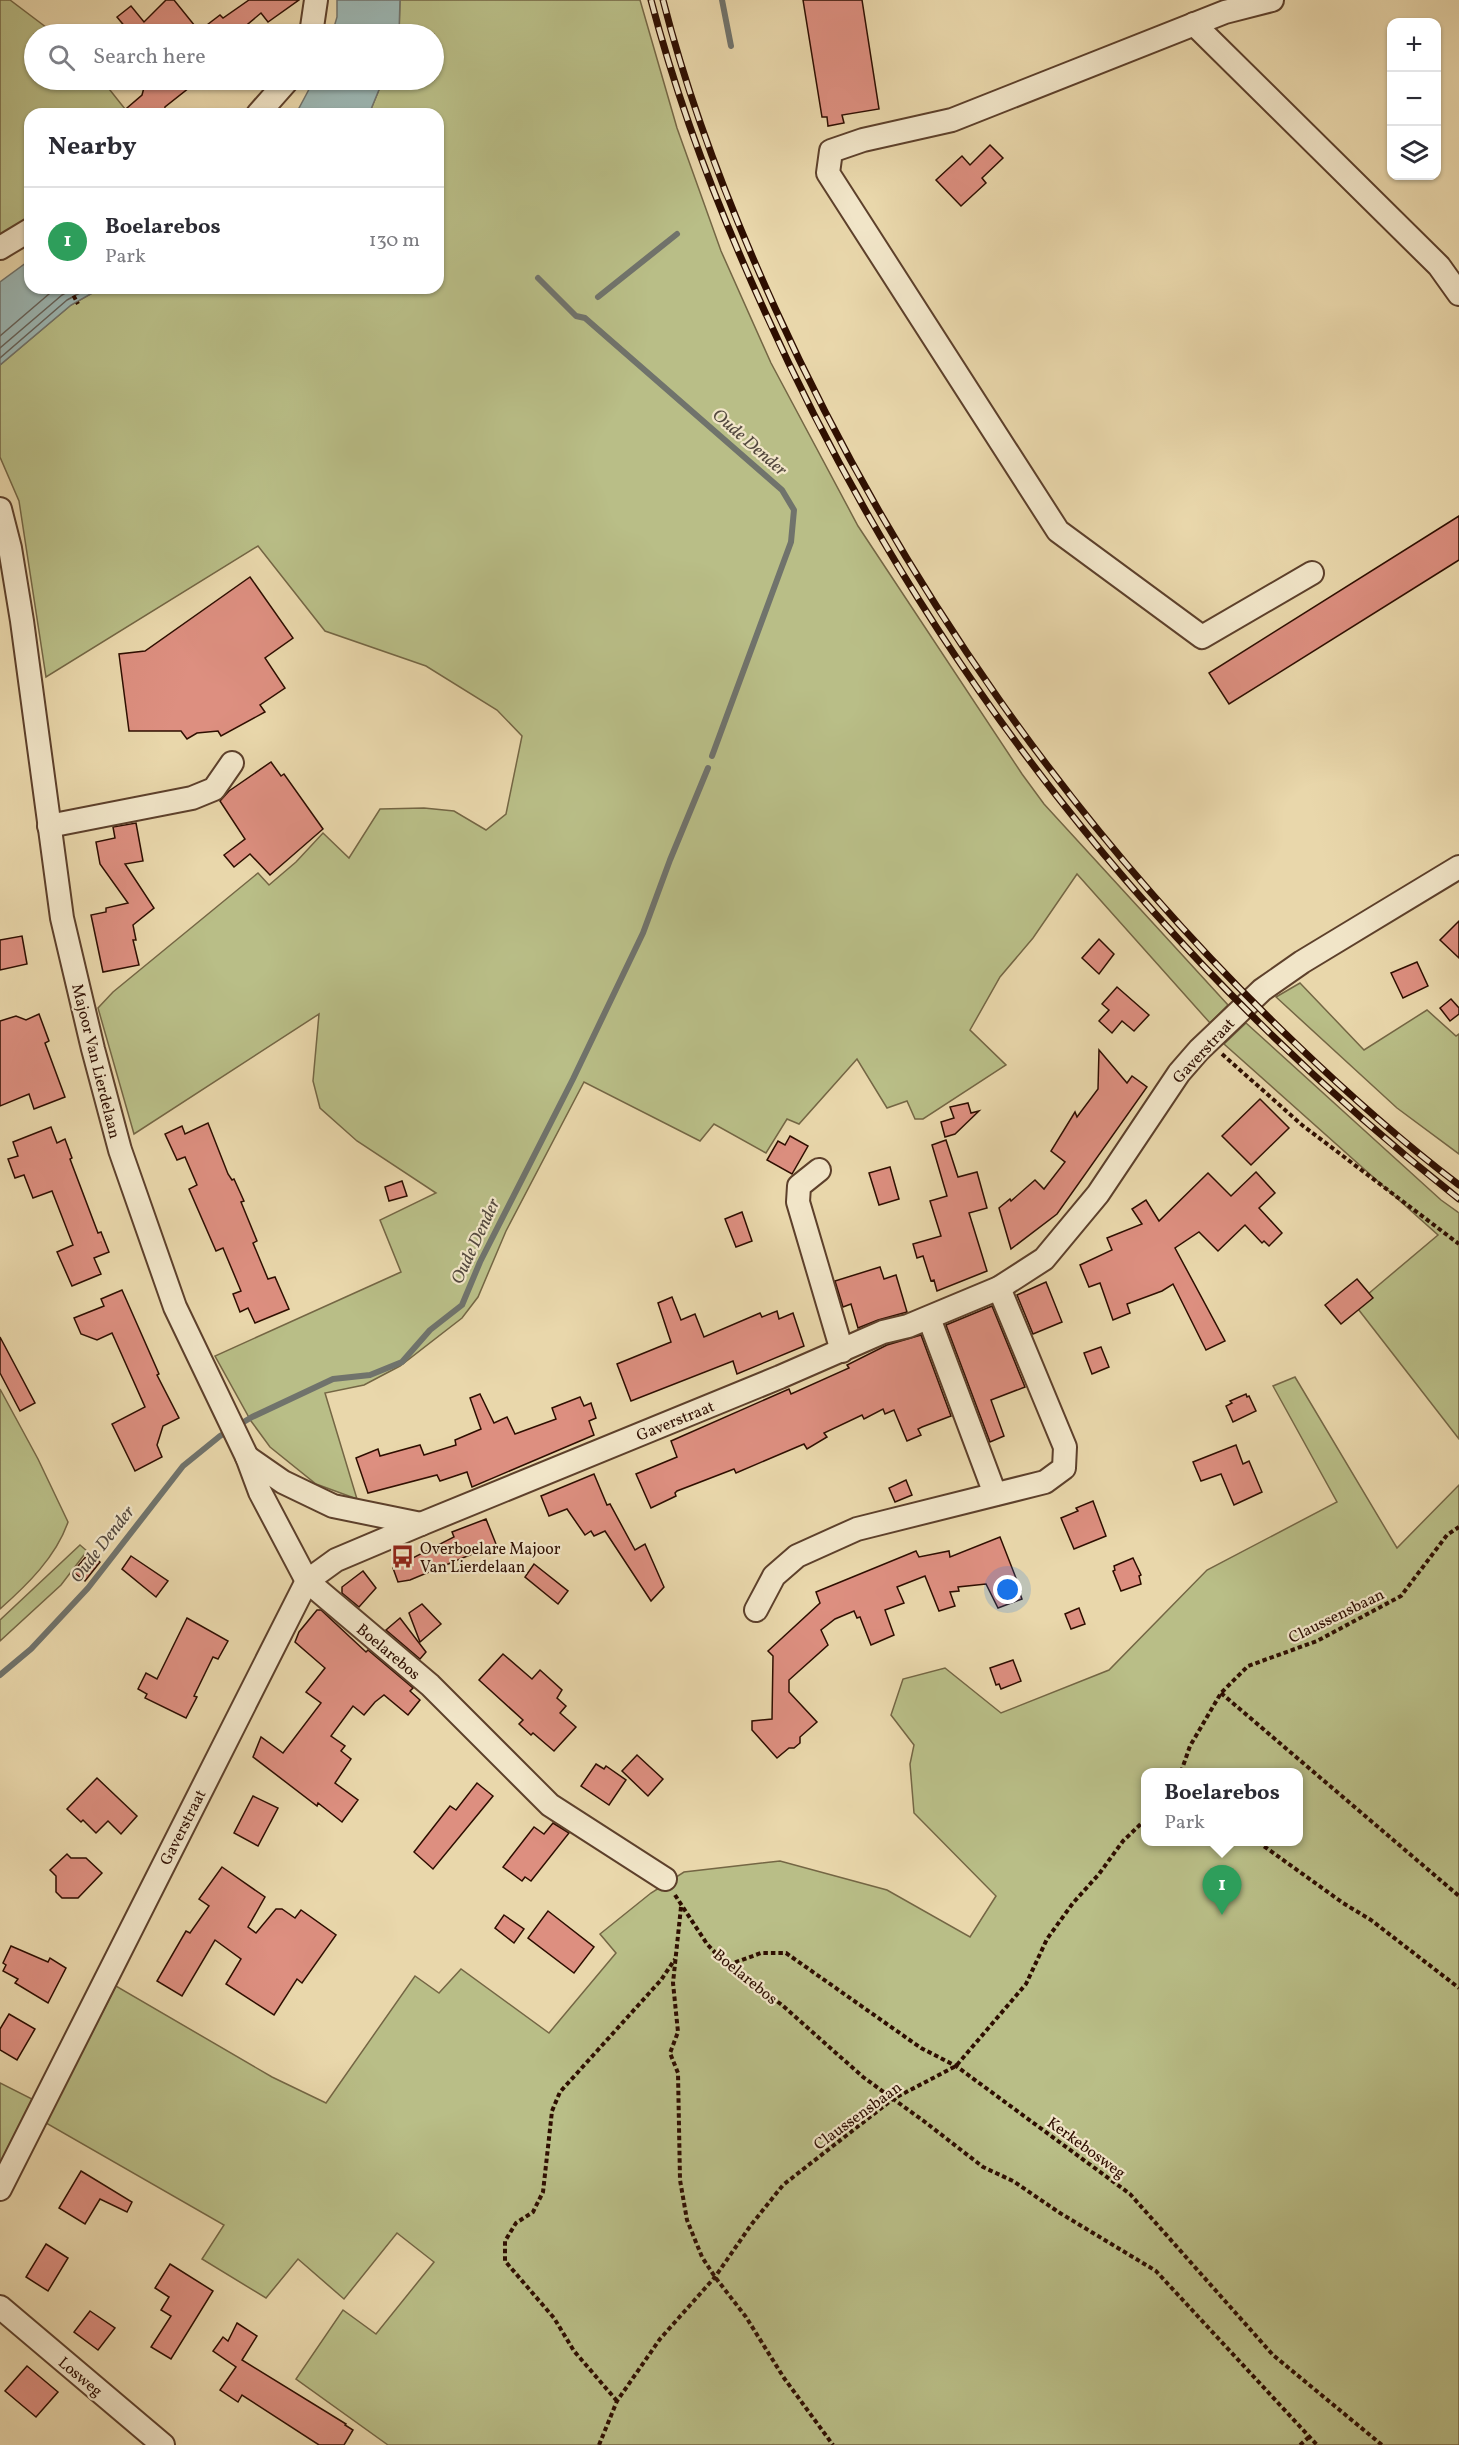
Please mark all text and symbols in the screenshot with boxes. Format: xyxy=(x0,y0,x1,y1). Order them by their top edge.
map controls xyxy=(1387,18,1441,180)
button: + xyxy=(1387,18,1441,72)
search box xyxy=(24,24,444,90)
icon: search xyxy=(45,41,78,74)
text: Search here xyxy=(93,42,206,73)
button: − xyxy=(1387,72,1441,126)
button: layers xyxy=(1387,126,1441,180)
text: Nearby xyxy=(48,129,137,165)
text: Boelarebos xyxy=(105,212,221,243)
text: 1 xyxy=(63,227,72,255)
text: 130 m xyxy=(369,227,420,255)
text: Park xyxy=(105,243,146,271)
water label: Oude Dender xyxy=(706,403,792,483)
street label: Majoor Van Lierdelaan xyxy=(65,982,125,1141)
street label: Gaverstraat xyxy=(1168,1014,1241,1089)
water label: Oude Dender xyxy=(446,1194,507,1289)
street label: Gaverstraat xyxy=(633,1396,718,1447)
water label: Oude Dender xyxy=(65,1501,142,1589)
place label: Overboelare Majoor Van Lierdelaan xyxy=(420,1539,561,1579)
bus stop icon: Overboelare Majoor Van Lierdelaan xyxy=(389,1544,415,1570)
your location xyxy=(993,1575,1022,1604)
street label: Claussensbaan xyxy=(1285,1584,1389,1650)
street label: Boelarebos xyxy=(351,1619,424,1686)
popup xyxy=(1141,1768,1303,1846)
text: Boelarebos xyxy=(1164,1778,1280,1809)
street label: Gaverstraat xyxy=(155,1786,212,1870)
text: Park xyxy=(1164,1809,1205,1837)
pin: 1 xyxy=(1202,1866,1242,1915)
street label: Boelarebos xyxy=(708,1945,782,2010)
street label: Claussensbaan xyxy=(810,2077,907,2156)
street label: Kerkebosweg xyxy=(1042,2113,1130,2185)
street label: Losweg xyxy=(53,2352,107,2403)

